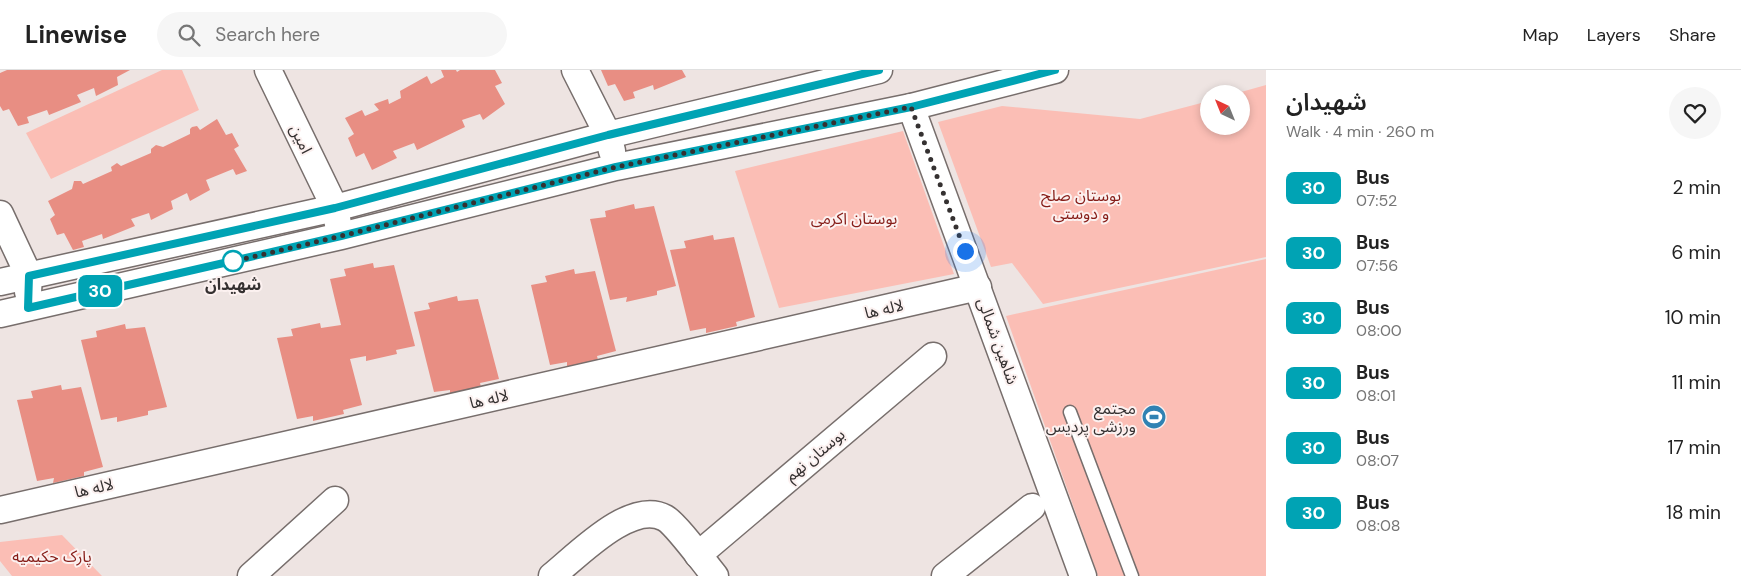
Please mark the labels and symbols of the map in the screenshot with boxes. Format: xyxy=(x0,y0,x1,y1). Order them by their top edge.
north arrow xyxy=(1200,85,1250,135)
street label: امین xyxy=(285,121,317,157)
park label: بوستان صلح و دوستی xyxy=(1041,185,1121,224)
park label: بوستان اکرمی xyxy=(811,208,897,229)
your location xyxy=(953,239,978,264)
marker: شهیدان xyxy=(222,250,244,272)
place label: شهیدان xyxy=(205,274,261,295)
line badge: 30 xyxy=(78,275,122,307)
street label: لاله ها xyxy=(862,294,906,324)
street label: شاهین شمالی xyxy=(973,295,1023,387)
street label: لاله ها xyxy=(467,384,511,414)
place label: مجتمع ورزشی پردیس xyxy=(1046,398,1136,437)
sports icon: مجتمع ورزشی پردیس xyxy=(1141,404,1167,430)
street label: بوستان نهم xyxy=(781,424,850,488)
street label: لاله ها xyxy=(72,473,116,503)
park label: پارک حکیمیه xyxy=(12,546,92,567)

